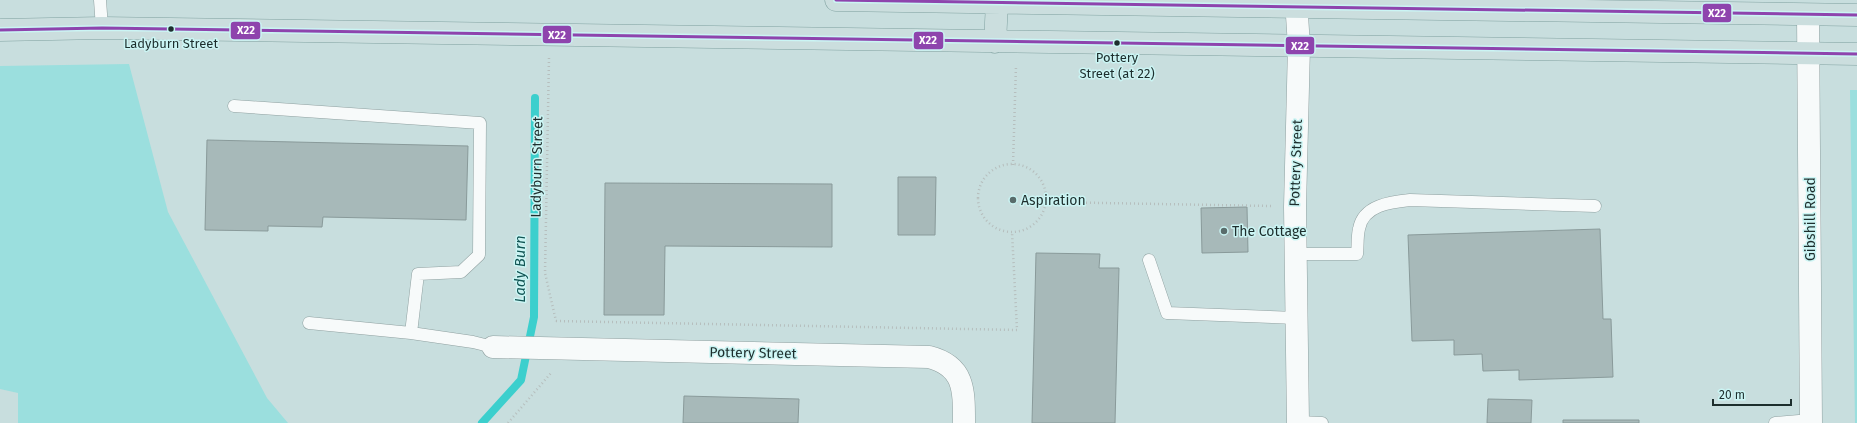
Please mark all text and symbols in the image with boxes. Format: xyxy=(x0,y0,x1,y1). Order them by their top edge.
line badge: X22 xyxy=(1702,3,1732,23)
text: X22 xyxy=(1707,7,1726,20)
line badge: X22 xyxy=(230,21,261,40)
marker: Ladyburn Street xyxy=(166,24,176,34)
text: X22 xyxy=(236,24,255,37)
line badge: X22 xyxy=(542,25,572,44)
text: X22 xyxy=(547,29,566,42)
line badge: X22 xyxy=(913,31,944,50)
text: X22 xyxy=(918,34,937,47)
place label: Ladyburn Street xyxy=(124,36,218,51)
line badge: X22 xyxy=(1285,36,1315,55)
marker: Pottery Street (at 22) xyxy=(1112,38,1122,48)
text: X22 xyxy=(1290,40,1309,53)
place label: Pottery Street (at 22) xyxy=(1079,50,1155,81)
street label: Ladyburn Street xyxy=(528,115,546,218)
street label: Pottery Street xyxy=(1286,118,1306,207)
street label: Gibshill Road xyxy=(1802,177,1819,261)
place label: Aspiration xyxy=(1021,192,1086,209)
marker: Aspiration xyxy=(1008,195,1018,205)
place label: The Cottage xyxy=(1232,223,1307,240)
marker: The Cottage xyxy=(1219,226,1229,236)
water label: Lady Burn xyxy=(511,235,529,303)
street label: Pottery Street xyxy=(709,344,798,362)
scale bar xyxy=(1713,381,1791,407)
text: 20 m xyxy=(1719,388,1745,402)

